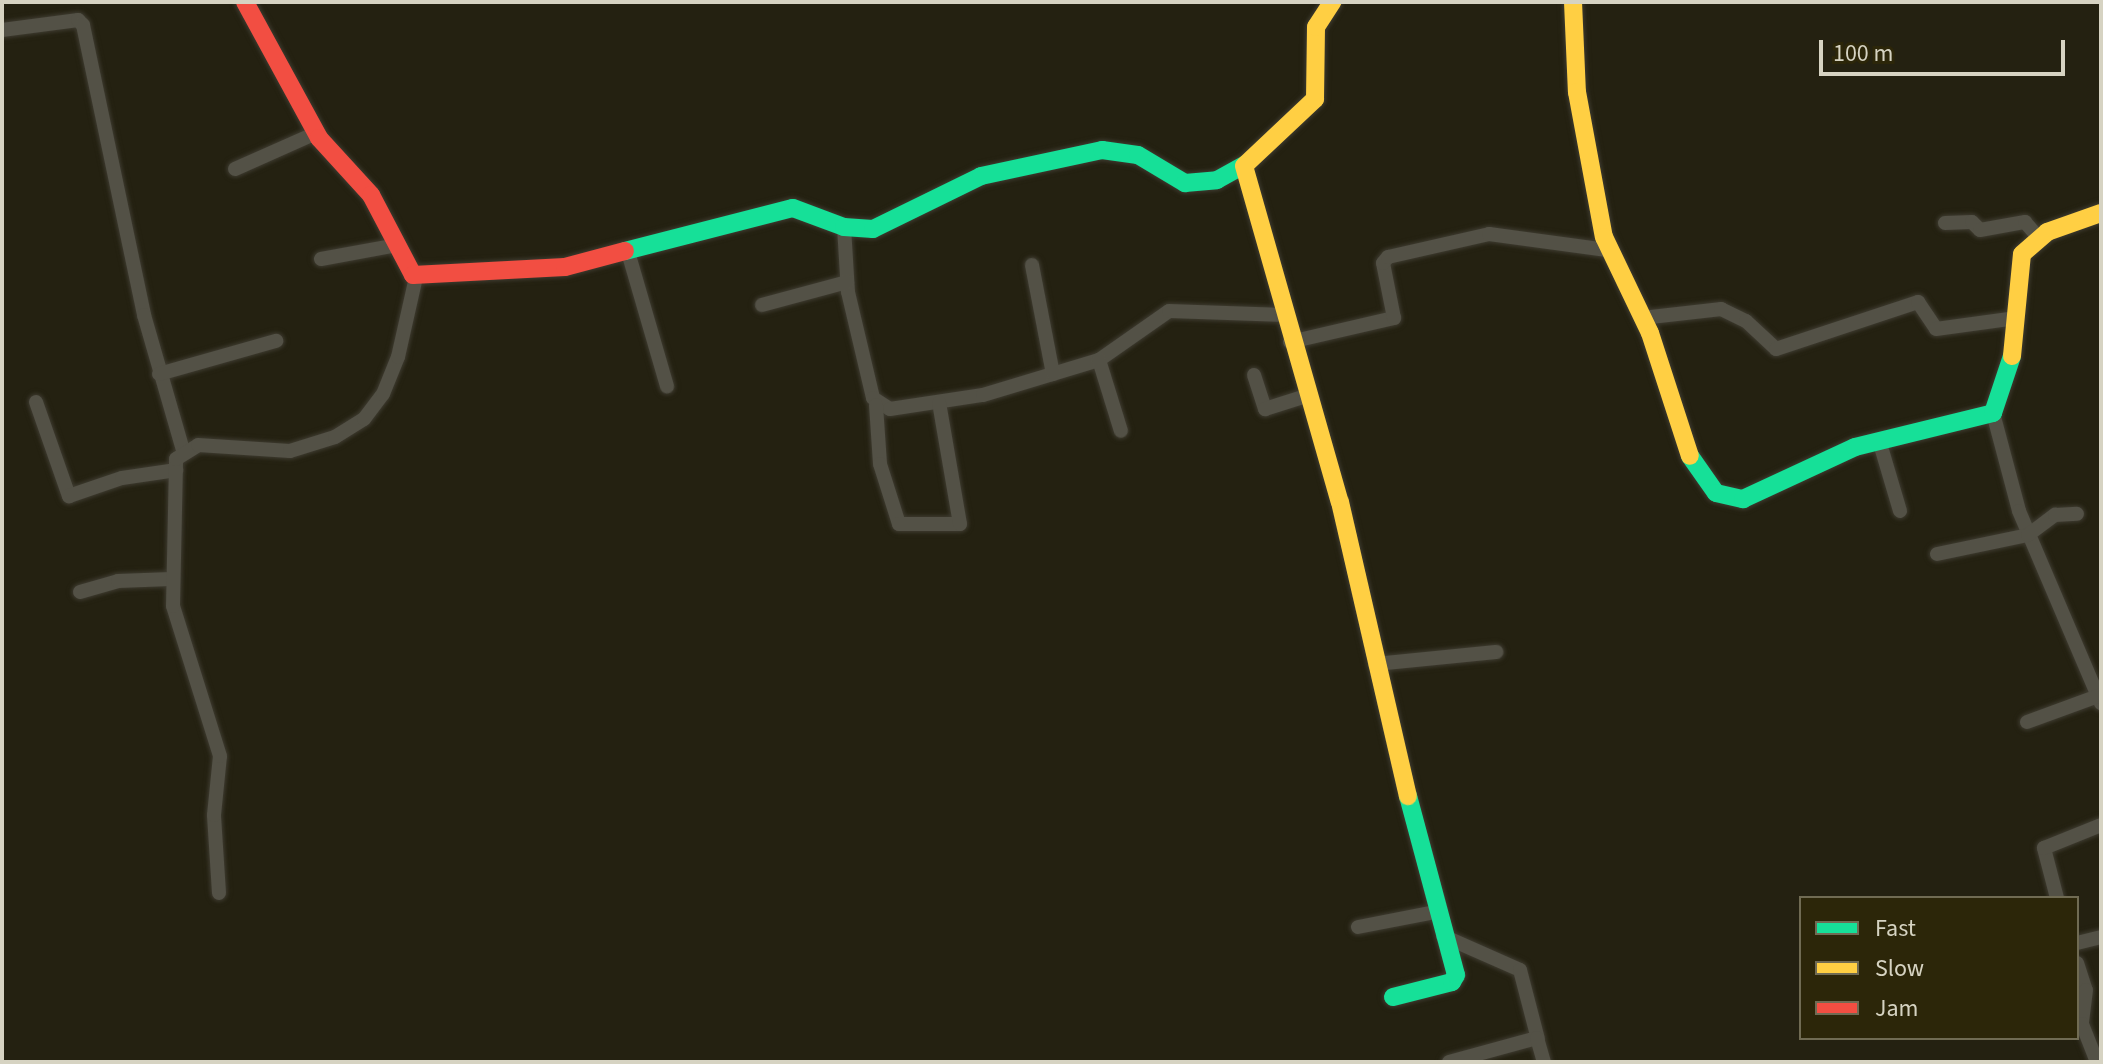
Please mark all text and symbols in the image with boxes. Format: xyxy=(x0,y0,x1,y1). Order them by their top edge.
scale bar xyxy=(1823,24,2069,74)
text: 100 m xyxy=(1833,36,1893,71)
legend xyxy=(1799,896,2079,1040)
text: Fast xyxy=(1875,911,1916,946)
text: Slow xyxy=(1875,951,1924,986)
text: Jam xyxy=(1875,991,1919,1026)

